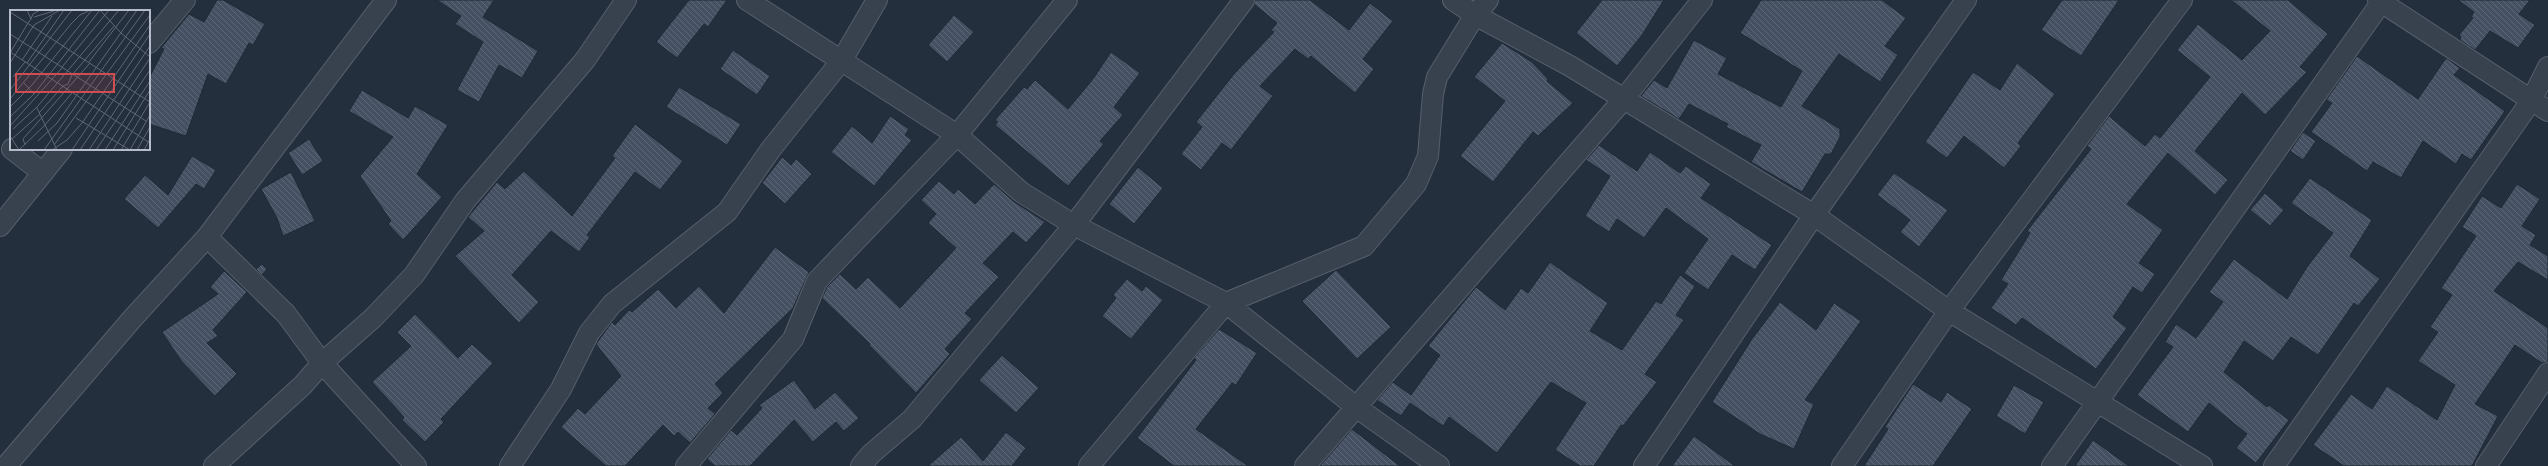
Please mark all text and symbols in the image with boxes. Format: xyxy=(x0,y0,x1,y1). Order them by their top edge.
inset map xyxy=(10,10,150,150)

